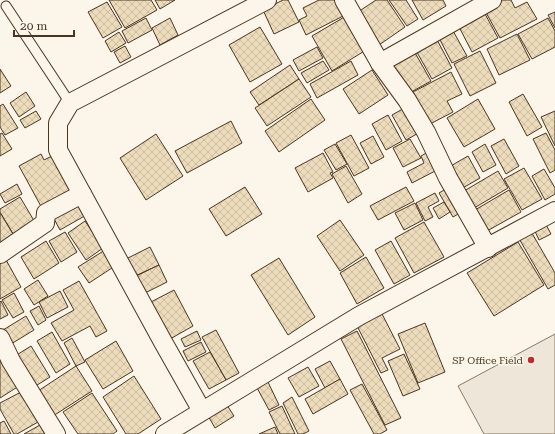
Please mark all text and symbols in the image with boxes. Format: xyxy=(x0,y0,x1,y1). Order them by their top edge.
scale bar xyxy=(14,12,74,38)
text: 20 m xyxy=(20,19,47,33)
place label: SP Office Field xyxy=(452,355,524,366)
marker: SP Office Field xyxy=(526,355,536,365)

